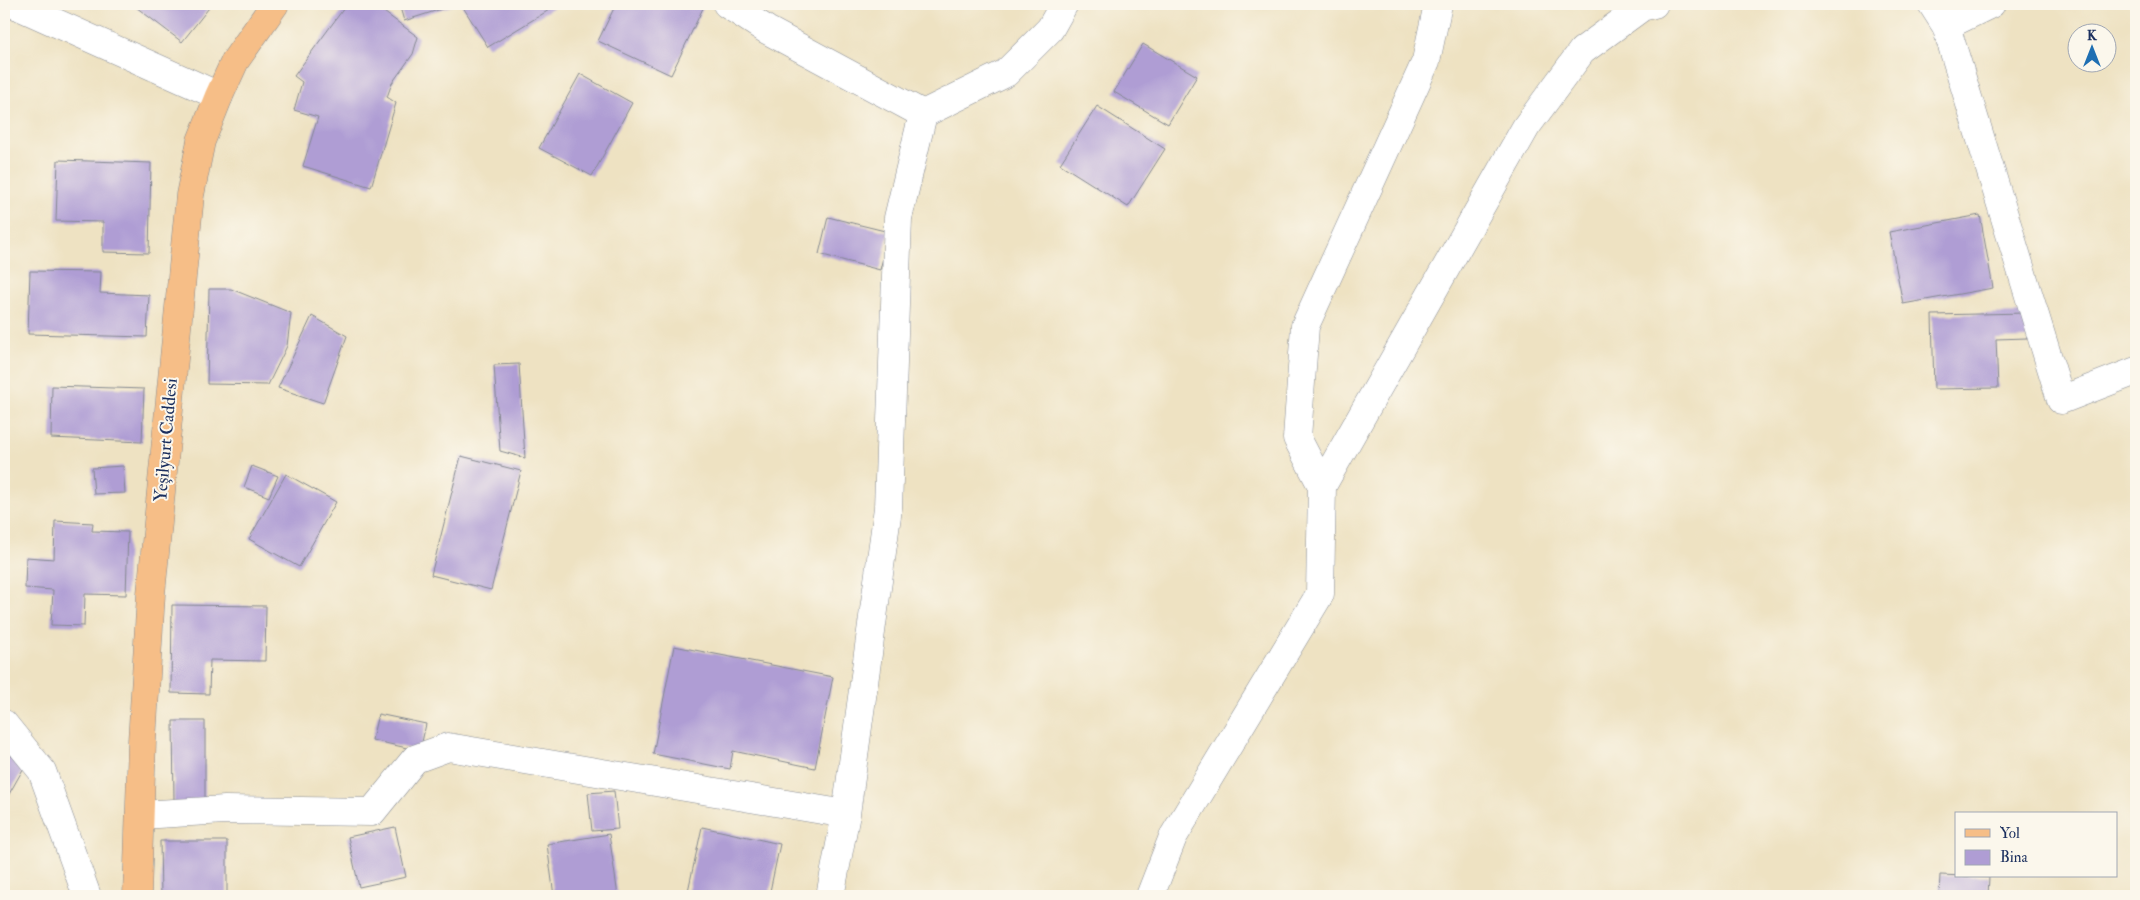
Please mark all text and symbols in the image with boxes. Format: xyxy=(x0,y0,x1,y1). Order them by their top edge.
north arrow xyxy=(2068,22,2118,72)
text: K xyxy=(2087,27,2098,44)
street label: Yeşilyurt Caddesi xyxy=(149,377,183,503)
legend xyxy=(1955,812,2118,878)
text: Yol xyxy=(2000,824,2020,843)
text: Bina xyxy=(2000,848,2028,867)

